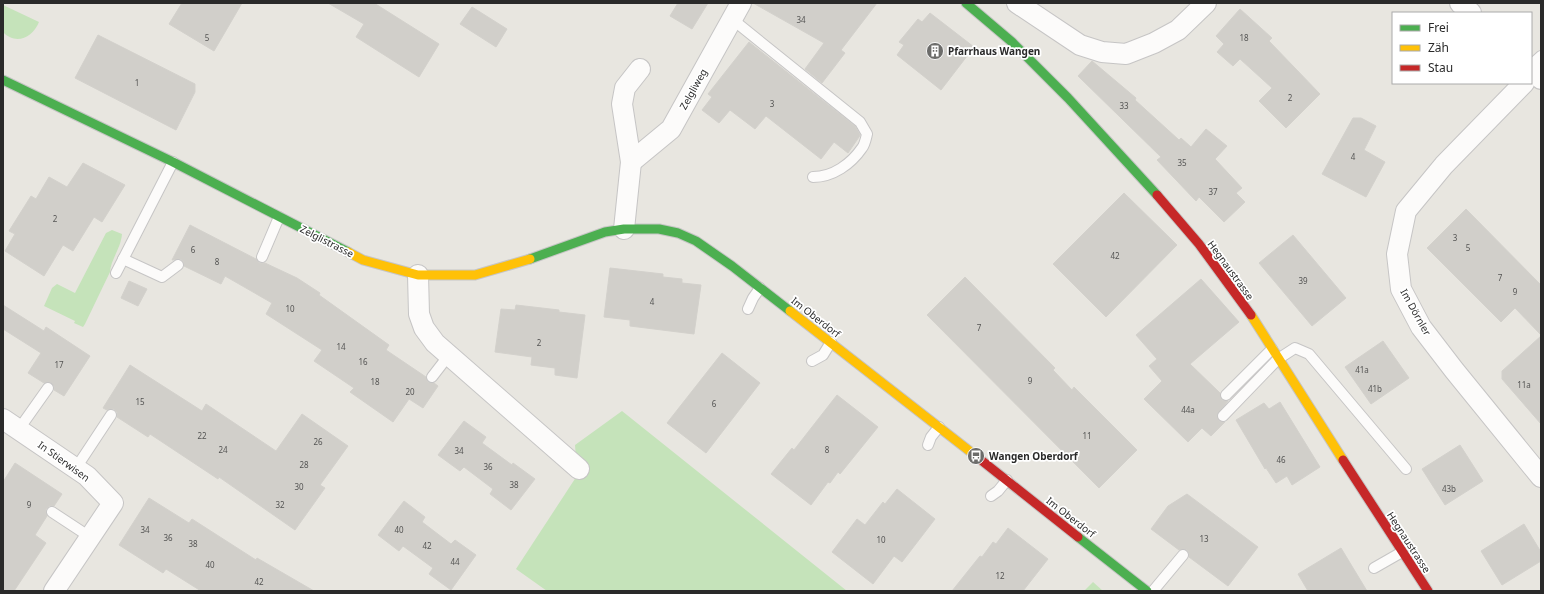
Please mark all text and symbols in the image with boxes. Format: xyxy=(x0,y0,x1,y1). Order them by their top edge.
legend xyxy=(1392,12,1532,84)
house number: 34 xyxy=(796,14,806,25)
text: Frei xyxy=(1428,19,1449,36)
house number: 5 xyxy=(205,32,210,43)
house number: 18 xyxy=(1239,32,1249,43)
text: Zäh xyxy=(1428,39,1449,56)
building icon: Pfarrhaus Wangen xyxy=(925,41,945,61)
place label: Pfarrhaus Wangen xyxy=(948,44,1040,58)
text: Stau xyxy=(1428,59,1453,76)
street label: Zelgliweg xyxy=(676,66,710,112)
house number: 1 xyxy=(135,77,139,88)
house number: 2 xyxy=(1288,92,1293,103)
house number: 3 xyxy=(770,98,775,109)
house number: 33 xyxy=(1119,100,1129,111)
house number: 4 xyxy=(1351,151,1356,162)
house number: 35 xyxy=(1177,157,1187,168)
house number: 37 xyxy=(1208,186,1218,197)
house number: 2 xyxy=(53,213,58,224)
street label: Zelglistrasse xyxy=(298,222,357,261)
house number: 3 xyxy=(1453,232,1458,243)
street label: Hegnaustrasse xyxy=(1205,237,1258,303)
house number: 5 xyxy=(1466,242,1471,253)
house number: 6 xyxy=(191,244,196,255)
house number: 42 xyxy=(1110,250,1120,261)
house number: 8 xyxy=(215,256,220,267)
house number: 7 xyxy=(1498,272,1503,283)
house number: 39 xyxy=(1298,275,1308,286)
street label: Im Dörnler xyxy=(1397,286,1435,338)
house number: 9 xyxy=(1513,286,1518,297)
street label: Im Oberdorf xyxy=(789,293,844,341)
house number: 4 xyxy=(650,296,655,307)
house number: 10 xyxy=(285,303,295,314)
house number: 7 xyxy=(977,322,982,333)
house number: 2 xyxy=(537,337,542,348)
house number: 14 xyxy=(336,341,346,352)
house number: 16 xyxy=(358,356,368,367)
house number: 17 xyxy=(54,359,64,370)
house number: 41a xyxy=(1355,364,1369,375)
house number: 9 xyxy=(1028,375,1033,386)
house number: 18 xyxy=(370,376,380,387)
house number: 11a xyxy=(1517,379,1531,390)
house number: 41b xyxy=(1368,383,1382,394)
house number: 20 xyxy=(405,386,415,397)
house number: 15 xyxy=(135,396,145,407)
house number: 6 xyxy=(712,398,717,409)
house number: 44a xyxy=(1181,404,1195,415)
house number: 22 xyxy=(197,430,207,441)
house number: 11 xyxy=(1082,430,1092,441)
house number: 26 xyxy=(313,436,323,447)
street label: In Stierwisen xyxy=(35,438,93,484)
house number: 24 xyxy=(218,444,228,455)
house number: 8 xyxy=(825,444,830,455)
house number: 34 xyxy=(454,445,464,456)
bus stop icon: Wangen Oberdorf xyxy=(966,446,986,466)
place label: Wangen Oberdorf xyxy=(989,449,1079,463)
house number: 46 xyxy=(1276,454,1286,465)
house number: 28 xyxy=(299,459,309,470)
house number: 36 xyxy=(483,461,493,472)
house number: 38 xyxy=(509,479,519,490)
house number: 30 xyxy=(294,481,304,492)
house number: 43b xyxy=(1442,483,1456,494)
street label: Im Oberdorf xyxy=(1044,493,1099,541)
house number: 9 xyxy=(27,499,32,510)
house number: 32 xyxy=(275,499,285,510)
street label: Hegnaustrasse xyxy=(1384,509,1434,576)
house number: 34 xyxy=(140,524,150,535)
house number: 40 xyxy=(394,524,404,535)
house number: 36 xyxy=(163,532,173,543)
house number: 13 xyxy=(1199,533,1209,544)
house number: 10 xyxy=(876,534,886,545)
house number: 38 xyxy=(188,538,198,549)
house number: 42 xyxy=(422,540,432,551)
house number: 44 xyxy=(450,556,460,567)
house number: 40 xyxy=(205,559,215,570)
house number: 12 xyxy=(995,570,1005,581)
house number: 42 xyxy=(254,576,264,587)

